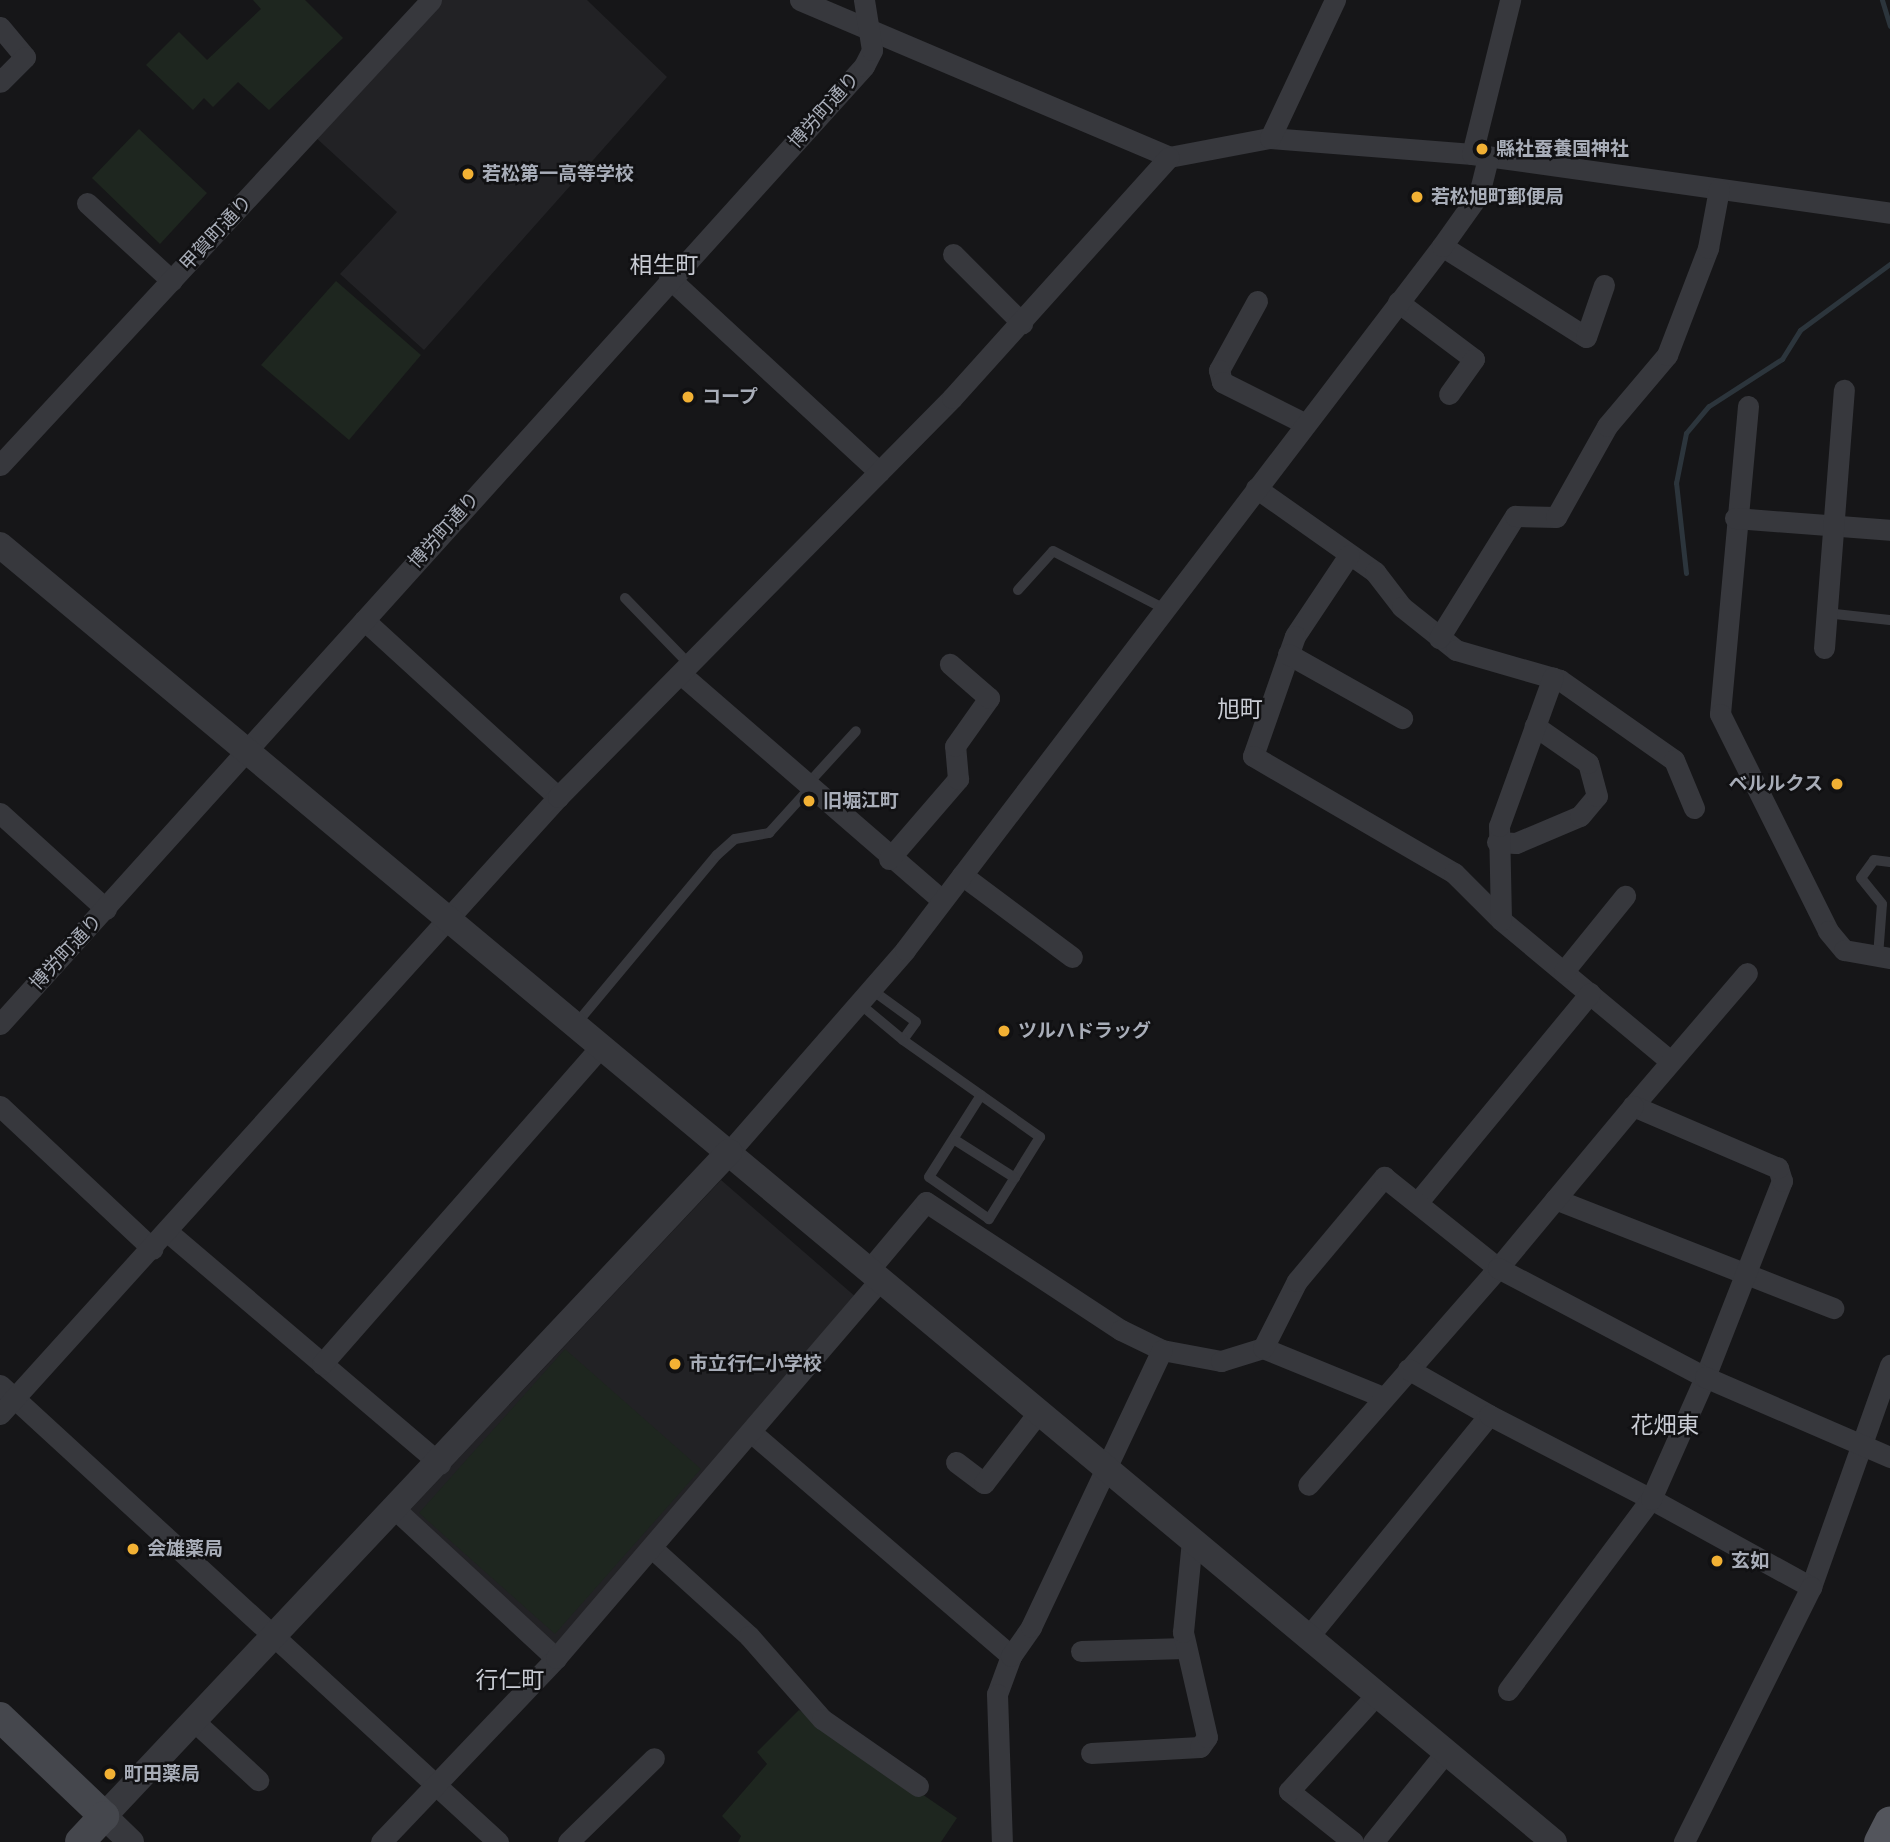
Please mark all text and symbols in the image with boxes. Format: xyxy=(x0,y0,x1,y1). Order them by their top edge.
street label: 博労町通り xyxy=(784,67,864,153)
place label: 縣社蚕養国神社 xyxy=(1496,138,1629,160)
marker: 縣社蚕養国神社 xyxy=(1474,141,1490,157)
place label: 若松第一高等学校 xyxy=(482,163,634,185)
marker: 若松第一高等学校 xyxy=(460,166,476,182)
place label: 若松旭町郵便局 xyxy=(1431,186,1564,208)
marker: 若松旭町郵便局 xyxy=(1409,189,1425,205)
street label: 甲賀町通り xyxy=(175,190,257,276)
district label: 相生町 xyxy=(630,250,698,278)
place label: コープ xyxy=(702,386,759,408)
marker: コープ xyxy=(680,389,696,405)
street label: 博労町通り xyxy=(404,487,484,573)
district label: 旭町 xyxy=(1217,694,1263,722)
place label: ベルルクス xyxy=(1728,773,1823,795)
marker: ベルルクス xyxy=(1829,776,1845,792)
place label: 旧堀江町 xyxy=(823,790,899,812)
marker: 旧堀江町 xyxy=(801,793,817,809)
street label: 博労町通り xyxy=(25,909,107,995)
place label: ツルハドラッグ xyxy=(1018,1020,1151,1042)
marker: ツルハドラッグ xyxy=(996,1023,1012,1039)
place label: 市立行仁小学校 xyxy=(689,1353,822,1375)
marker: 市立行仁小学校 xyxy=(667,1356,683,1372)
district label: 花畑東 xyxy=(1631,1410,1699,1438)
place label: 会雄薬局 xyxy=(147,1538,223,1560)
marker: 会雄薬局 xyxy=(125,1541,141,1557)
place label: 玄如 xyxy=(1731,1550,1769,1572)
marker: 玄如 xyxy=(1709,1553,1725,1569)
district label: 行仁町 xyxy=(476,1665,544,1693)
place label: 町田薬局 xyxy=(124,1763,200,1785)
marker: 町田薬局 xyxy=(102,1766,118,1782)

